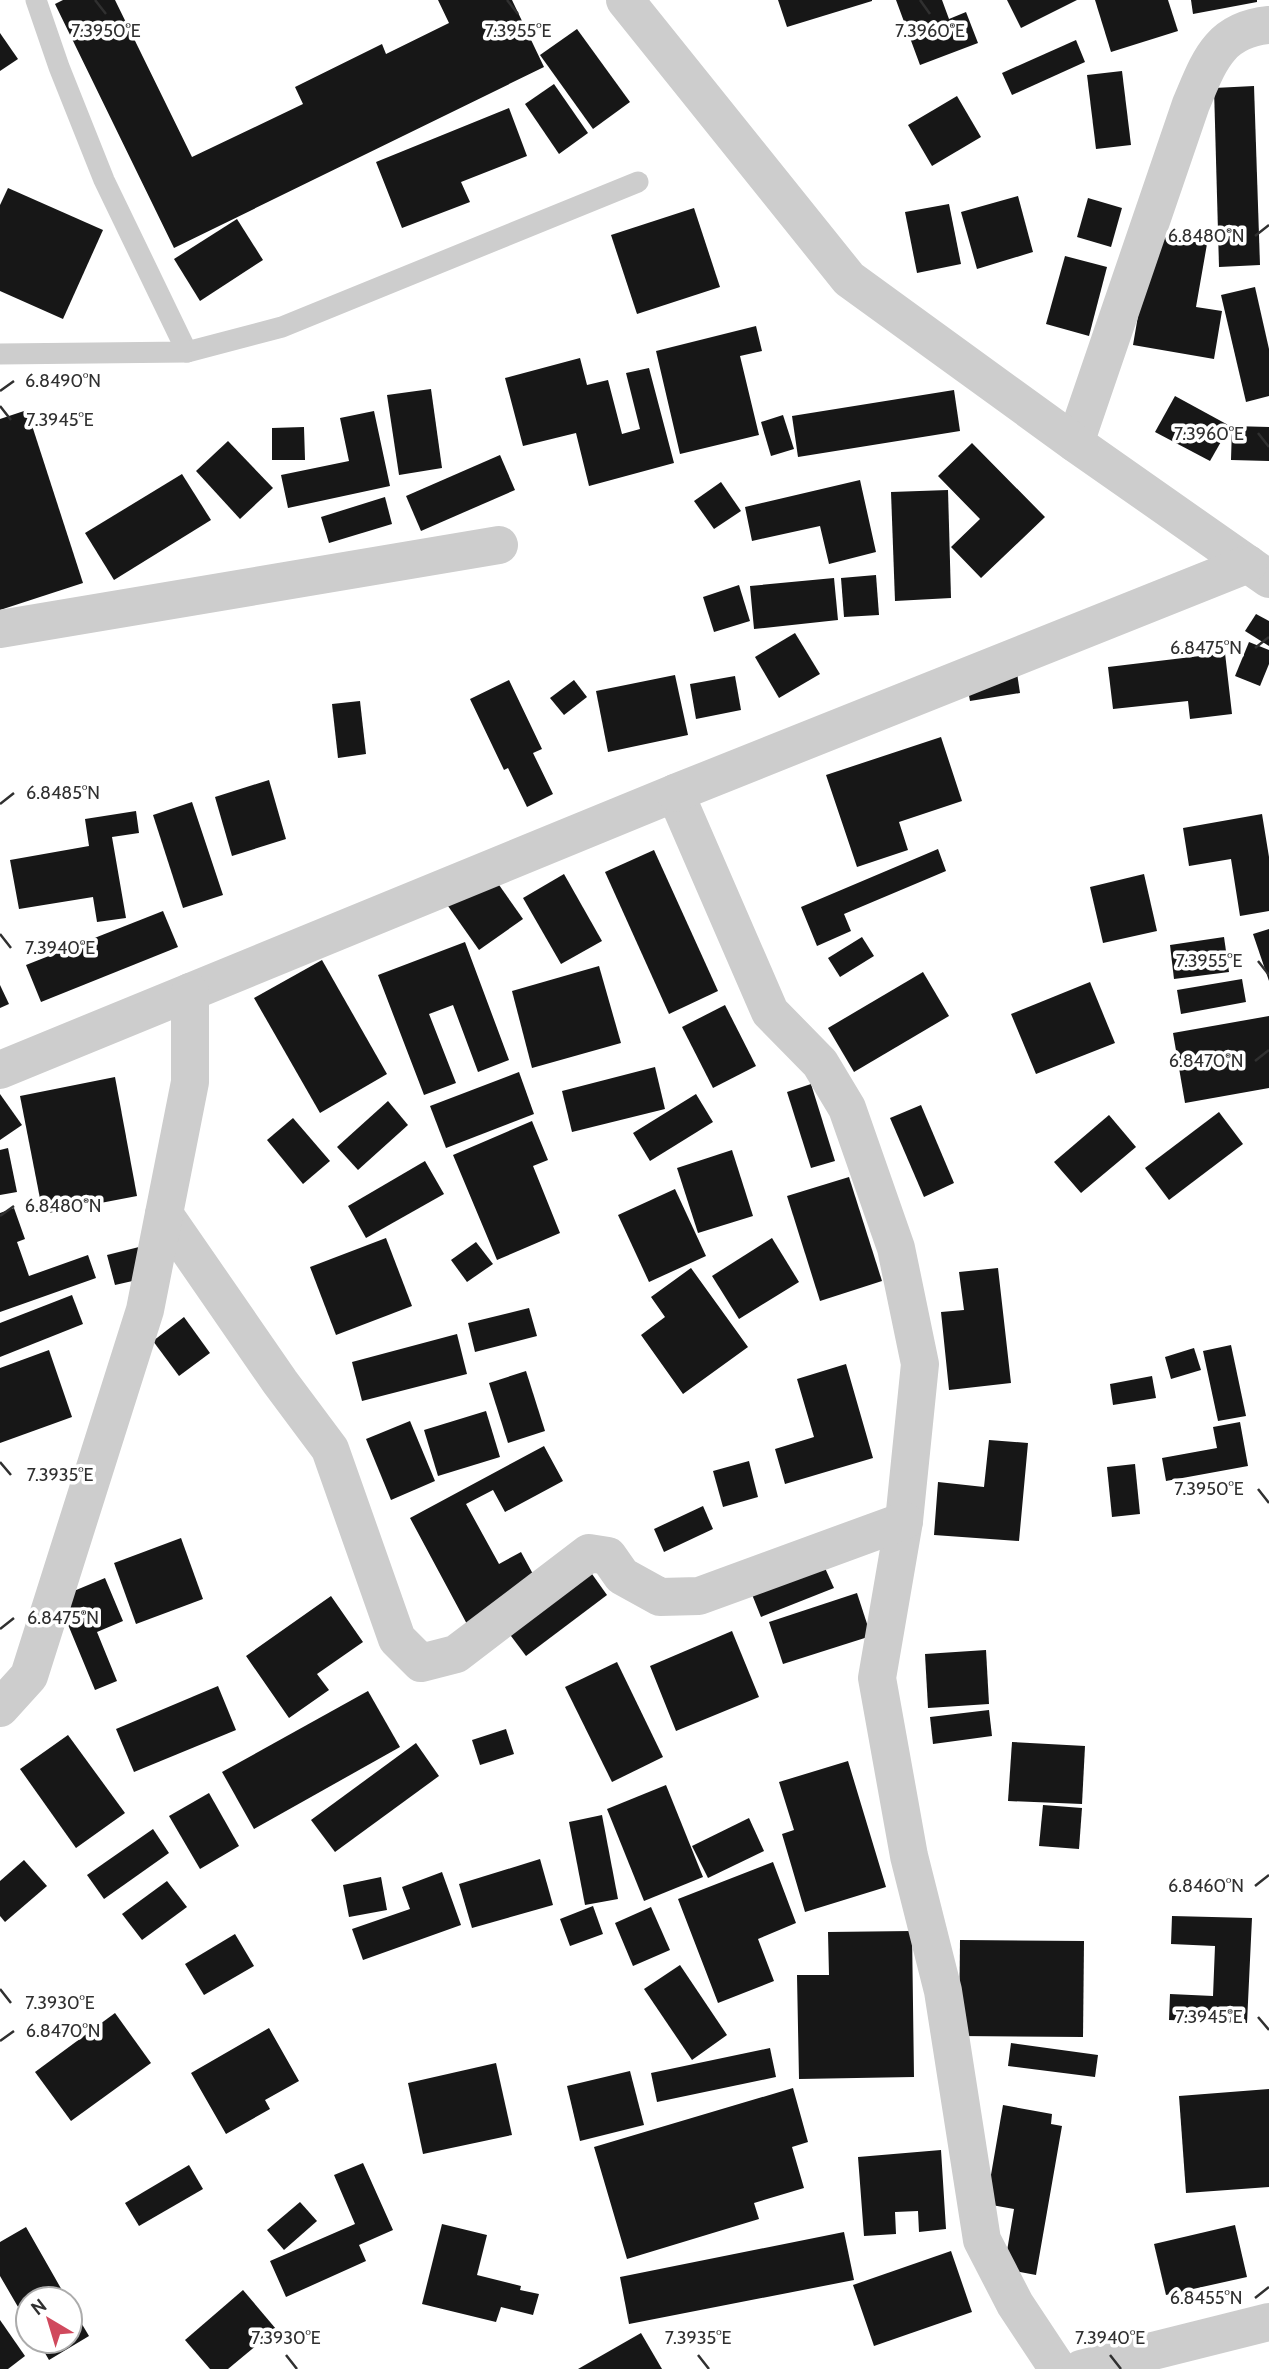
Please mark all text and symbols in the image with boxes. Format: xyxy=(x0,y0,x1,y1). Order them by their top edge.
text: 7.3950°E xyxy=(71,20,141,42)
text: 7.3955°E xyxy=(485,20,551,42)
text: 7.3960°E xyxy=(895,20,965,42)
text: 6.8480°N xyxy=(1168,225,1244,247)
text: 6.8490°N xyxy=(25,370,101,392)
text: 7.3945°E xyxy=(26,409,94,431)
text: 7.3960°E xyxy=(1174,423,1244,445)
text: 6.8475°N xyxy=(1170,637,1242,659)
text: 6.8485°N xyxy=(26,782,100,804)
text: 7.3940°E xyxy=(25,937,95,959)
text: 7.3955°E xyxy=(1176,950,1242,972)
text: 6.8470°N xyxy=(1169,1050,1243,1072)
text: 6.8480°N xyxy=(25,1195,101,1217)
text: 7.3935°E xyxy=(27,1464,93,1486)
text: 7.3950°E xyxy=(1174,1478,1244,1500)
text: 6.8475°N xyxy=(27,1607,99,1629)
text: 6.8460°N xyxy=(1168,1875,1244,1897)
text: 7.3930°E xyxy=(25,1992,95,2014)
text: 7.3945°E xyxy=(1175,2006,1243,2028)
text: 6.8470°N xyxy=(26,2020,100,2042)
north arrow xyxy=(14,2285,84,2355)
text: 6.8455°N xyxy=(1170,2287,1242,2309)
text: N xyxy=(26,2294,51,2320)
text: 7.3930°E xyxy=(251,2327,321,2349)
text: 7.3935°E xyxy=(665,2327,731,2349)
text: 7.3940°E xyxy=(1075,2327,1145,2349)

